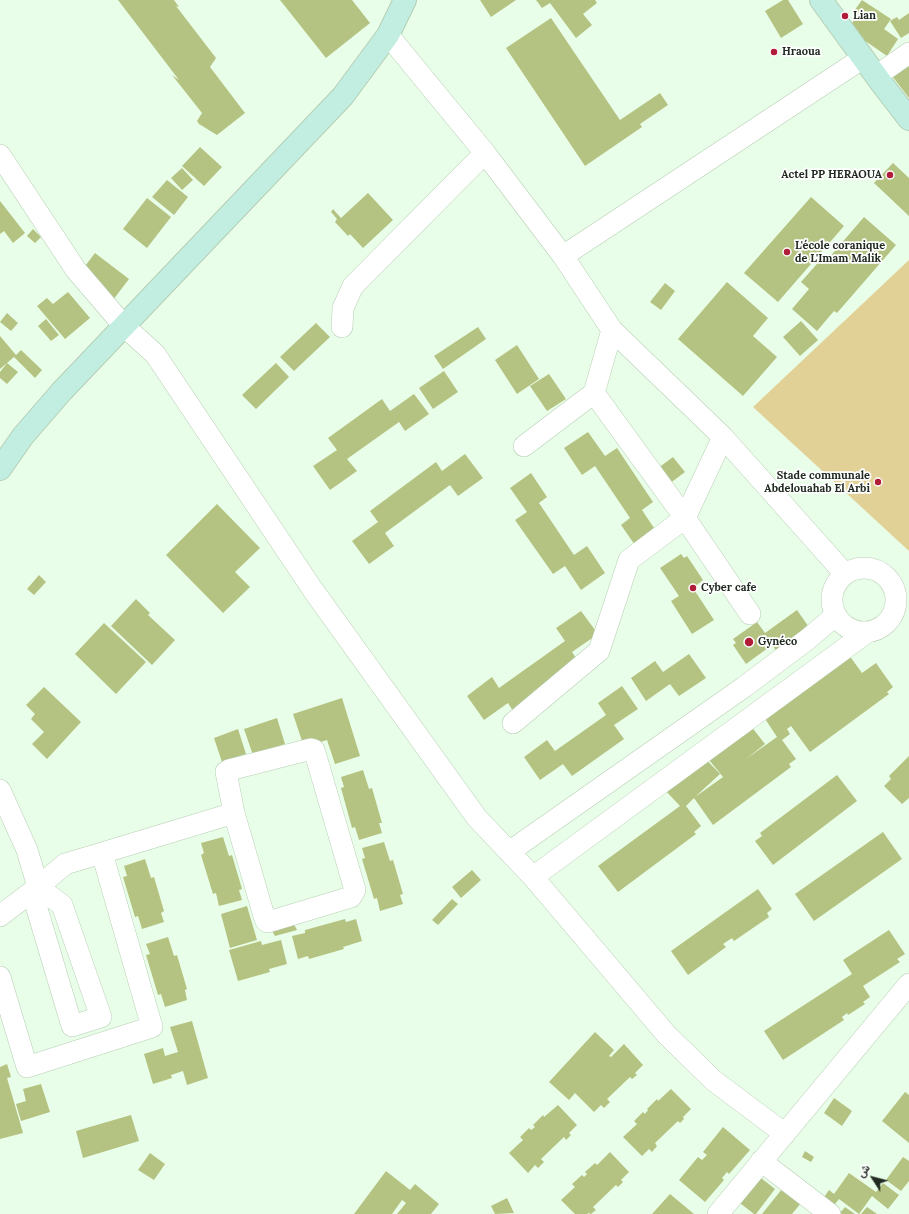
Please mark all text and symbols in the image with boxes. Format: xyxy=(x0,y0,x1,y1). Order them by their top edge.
place label: Lian xyxy=(853,9,876,23)
marker: Lian xyxy=(840,11,850,21)
place label: Hraoua xyxy=(782,45,821,59)
marker: Hraoua xyxy=(769,47,779,57)
place label: Actel PP HERAOUA xyxy=(781,168,882,182)
marker: Actel PP HERAOUA xyxy=(885,170,895,180)
place label: L'école coranique de L'Imam Malik xyxy=(795,239,885,265)
marker: L'école coranique de L'Imam Malik xyxy=(782,247,792,257)
place label: Stade communale Abdelouahab El Arbi xyxy=(764,469,870,495)
marker: Stade communale Abdelouahab El Arbi xyxy=(873,477,883,487)
place label: Cyber cafe xyxy=(701,581,756,595)
marker: Cyber cafe xyxy=(688,583,698,593)
place label: Gynéco xyxy=(758,635,797,649)
marker: Gynéco xyxy=(743,636,755,648)
north arrow xyxy=(853,1158,893,1198)
text: ش xyxy=(854,1161,873,1180)

